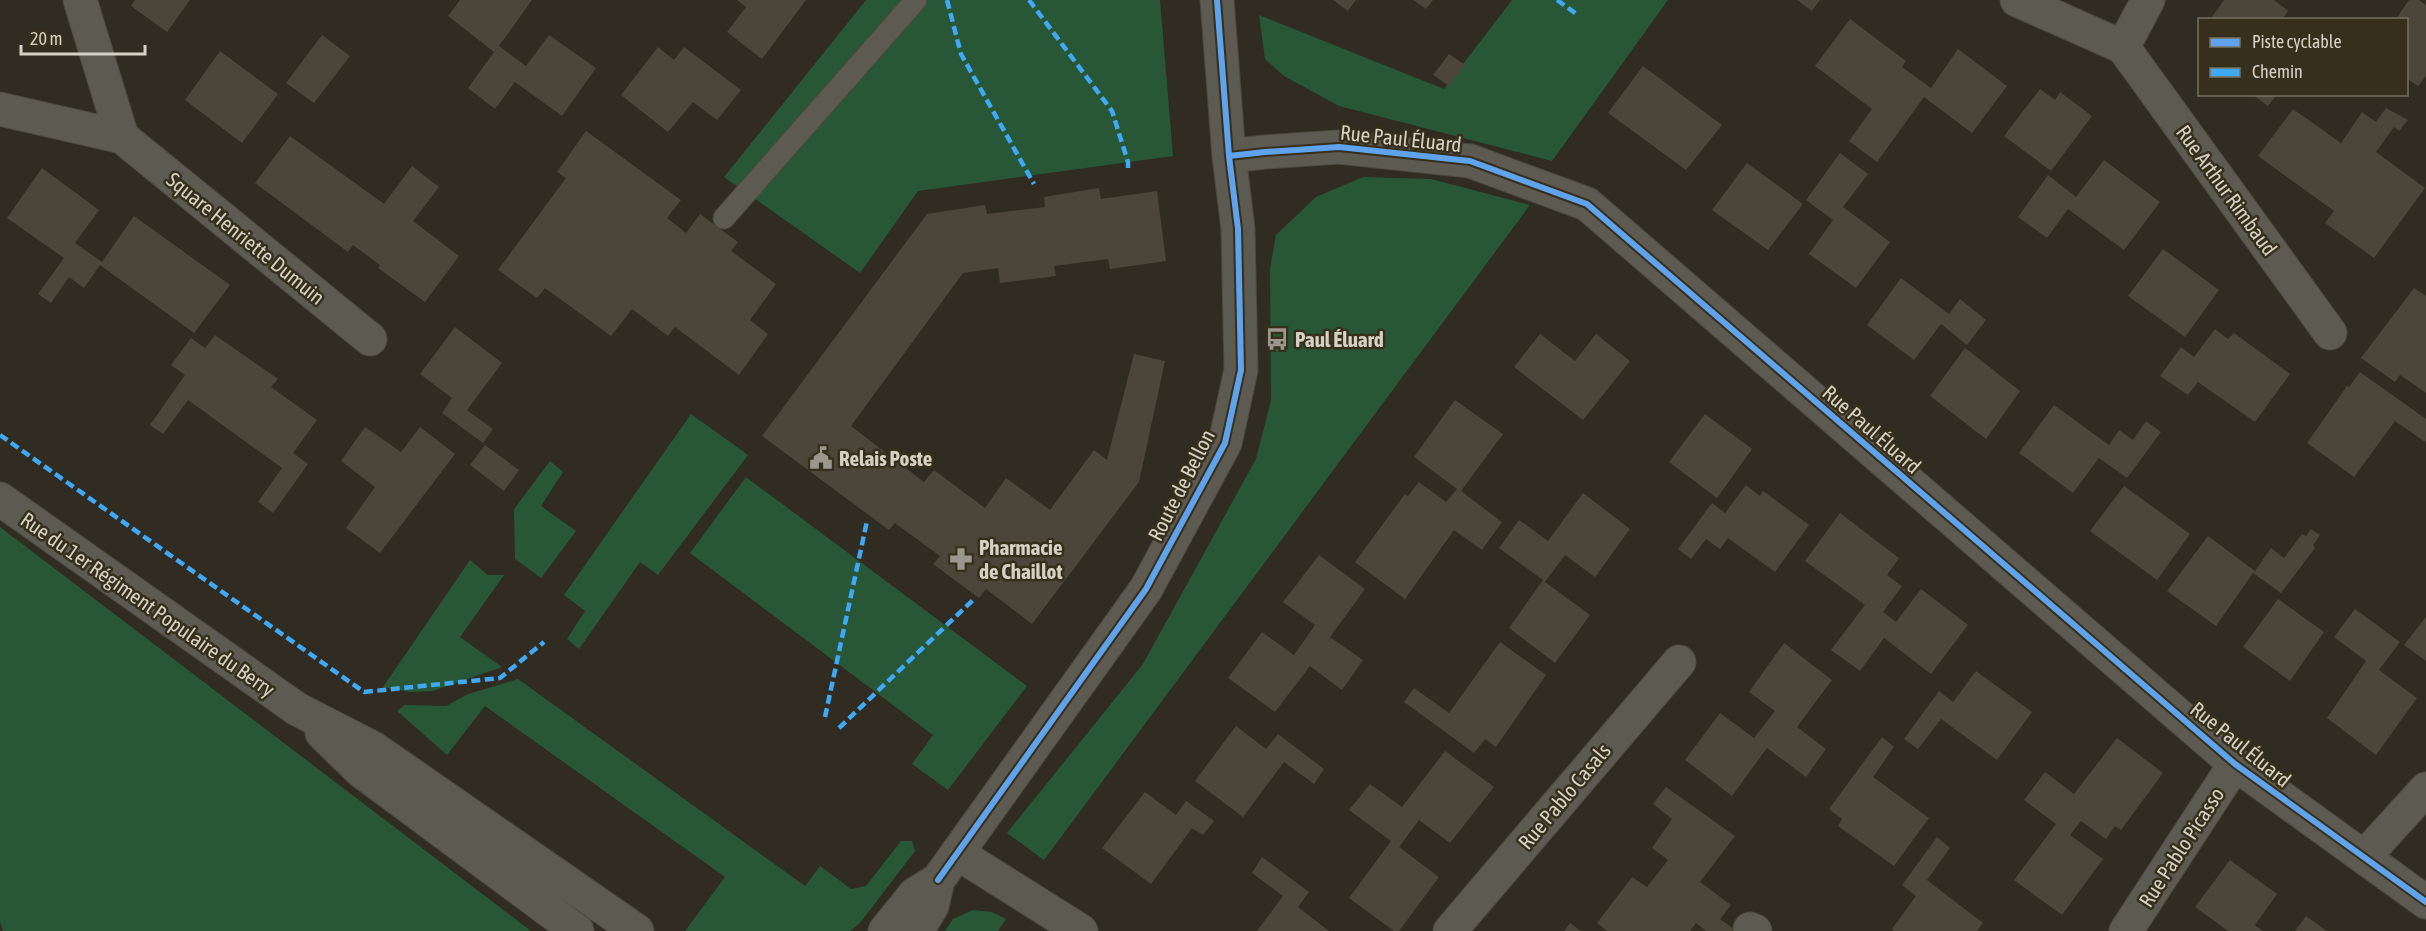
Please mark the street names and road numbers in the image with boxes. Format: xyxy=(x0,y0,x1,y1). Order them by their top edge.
street label: Rue Paul Éluard xyxy=(1339,120,1463,156)
street label: Rue Arthur Rimbaud xyxy=(2172,120,2282,260)
street label: Square Henriette Dumuin xyxy=(162,167,330,309)
street label: Rue Paul Éluard xyxy=(1818,380,1926,478)
street label: Route de Bellon xyxy=(1143,425,1219,545)
street label: Rue du 1er Régiment Populaire du Berry xyxy=(16,507,280,701)
street label: Rue Paul Éluard xyxy=(2186,696,2296,792)
street label: Rue Pablo Casals xyxy=(1513,738,1615,854)
street label: Rue Pablo Picasso xyxy=(2133,783,2229,911)

